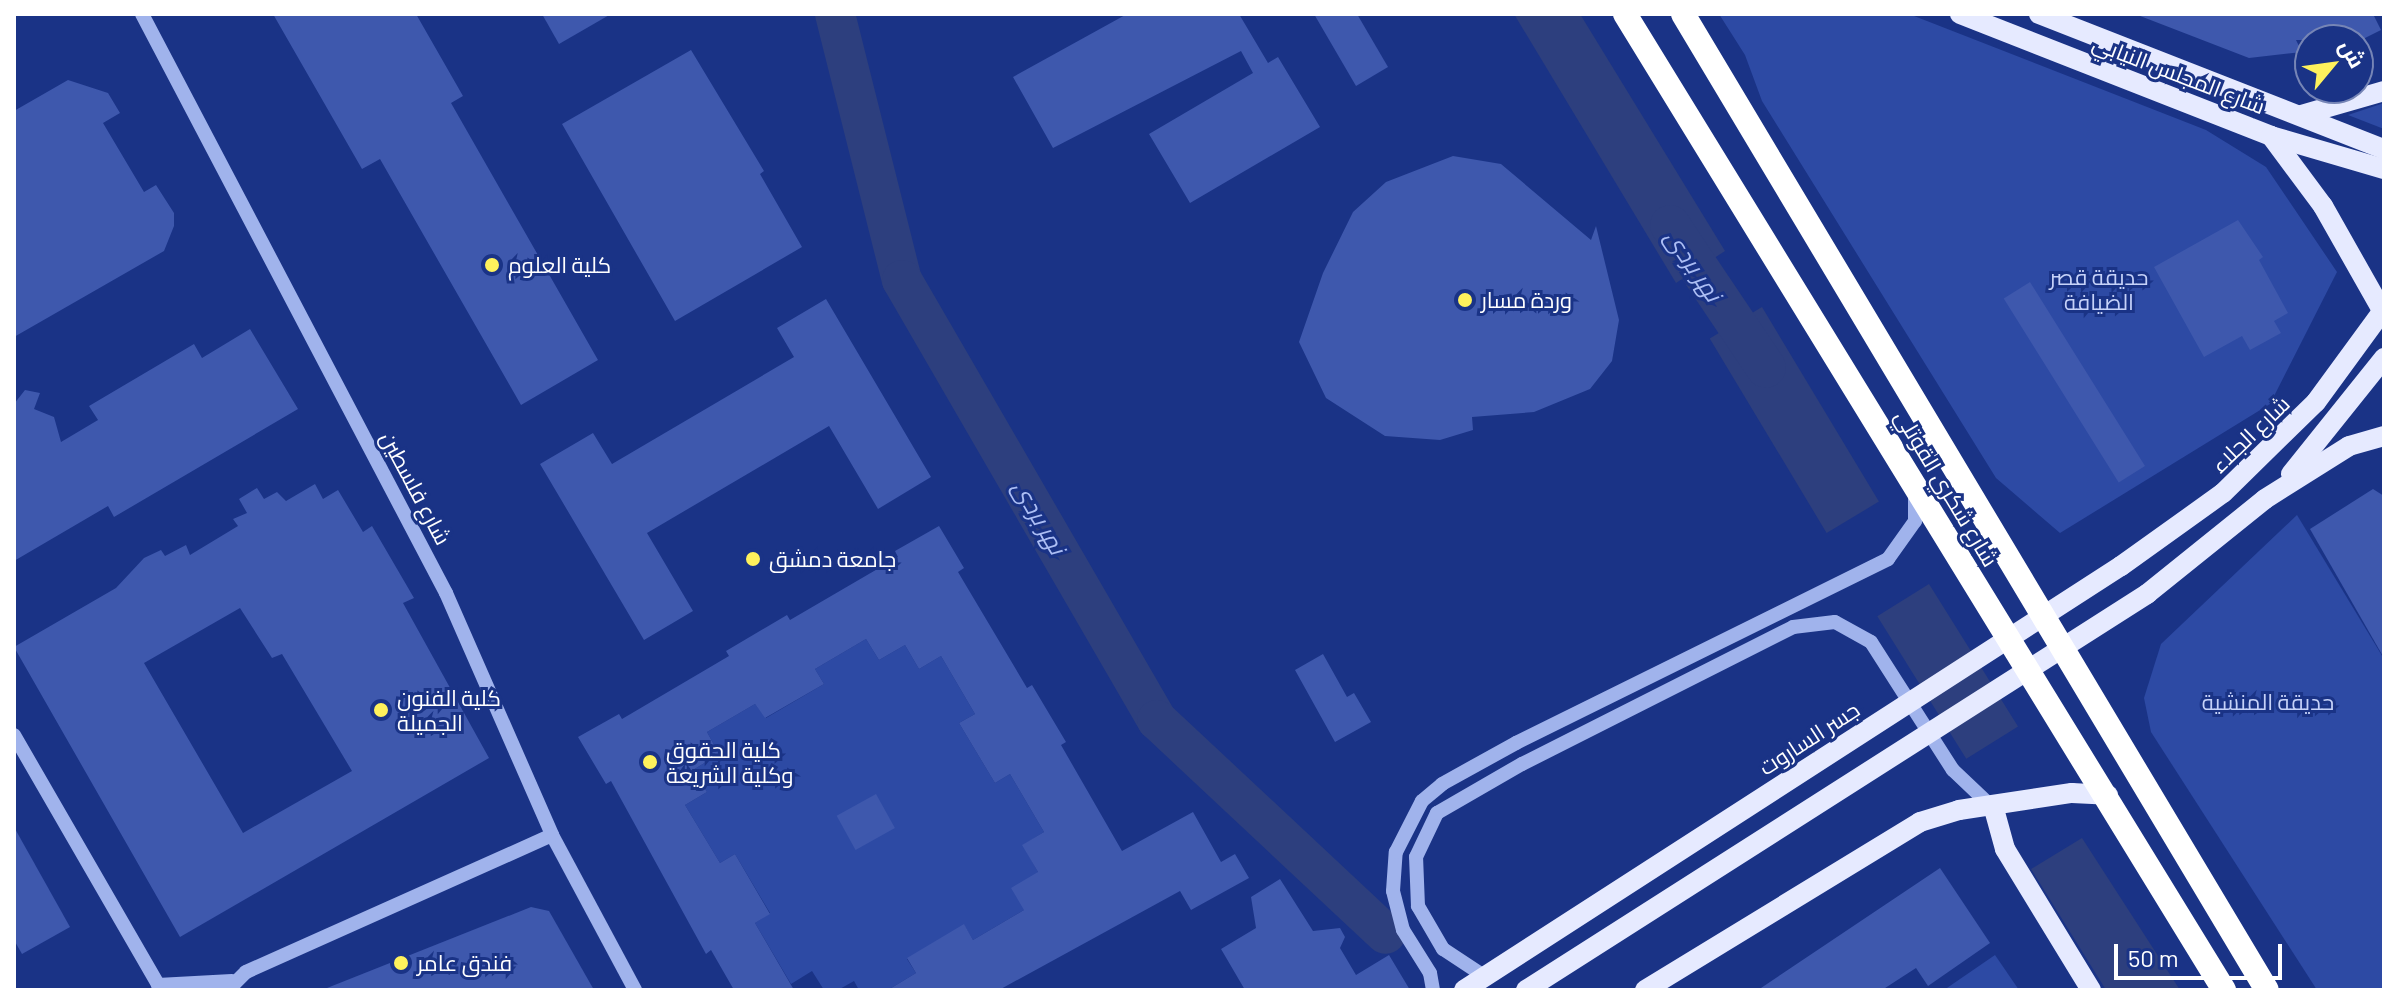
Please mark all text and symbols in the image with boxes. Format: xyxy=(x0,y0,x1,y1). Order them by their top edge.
north arrow xyxy=(2294,24,2374,104)
street label: شارع المجلس النيابي xyxy=(2089,29,2269,119)
text: ش xyxy=(2335,35,2371,72)
water label: نهر بردى xyxy=(1659,223,1729,307)
place label: كلية العلوم xyxy=(508,252,611,278)
marker: كلية العلوم xyxy=(483,256,501,274)
park label: حديقة قصر الضيافة xyxy=(2050,263,2148,314)
place label: وردة مسار xyxy=(1481,287,1572,313)
marker: وردة مسار xyxy=(1456,291,1474,309)
street label: شارع الجلاء xyxy=(2205,390,2295,478)
street label: شارع شكري القوتلي xyxy=(1890,405,2004,571)
street label: شارع فلسطين xyxy=(375,427,457,549)
water label: نهر بردى xyxy=(1007,475,1073,559)
place label: جامعة دمشق xyxy=(769,546,896,572)
marker: جامعة دمشق xyxy=(744,550,762,568)
place label: كلية الفنون الجميلة xyxy=(397,684,501,736)
park label: حديقة المنشية xyxy=(2202,689,2334,715)
street label: جسر الساروت xyxy=(1754,696,1864,780)
marker: كلية الفنون الجميلة xyxy=(372,701,390,719)
place label: كلية الحقوق وكلية الشريعة xyxy=(666,736,794,788)
marker: كلية الحقوق وكلية الشريعة xyxy=(641,753,659,771)
scale bar xyxy=(2118,928,2286,978)
text: 50 m xyxy=(2128,943,2179,972)
place label: فندق عامر xyxy=(417,950,512,976)
marker: فندق عامر xyxy=(392,954,410,972)

